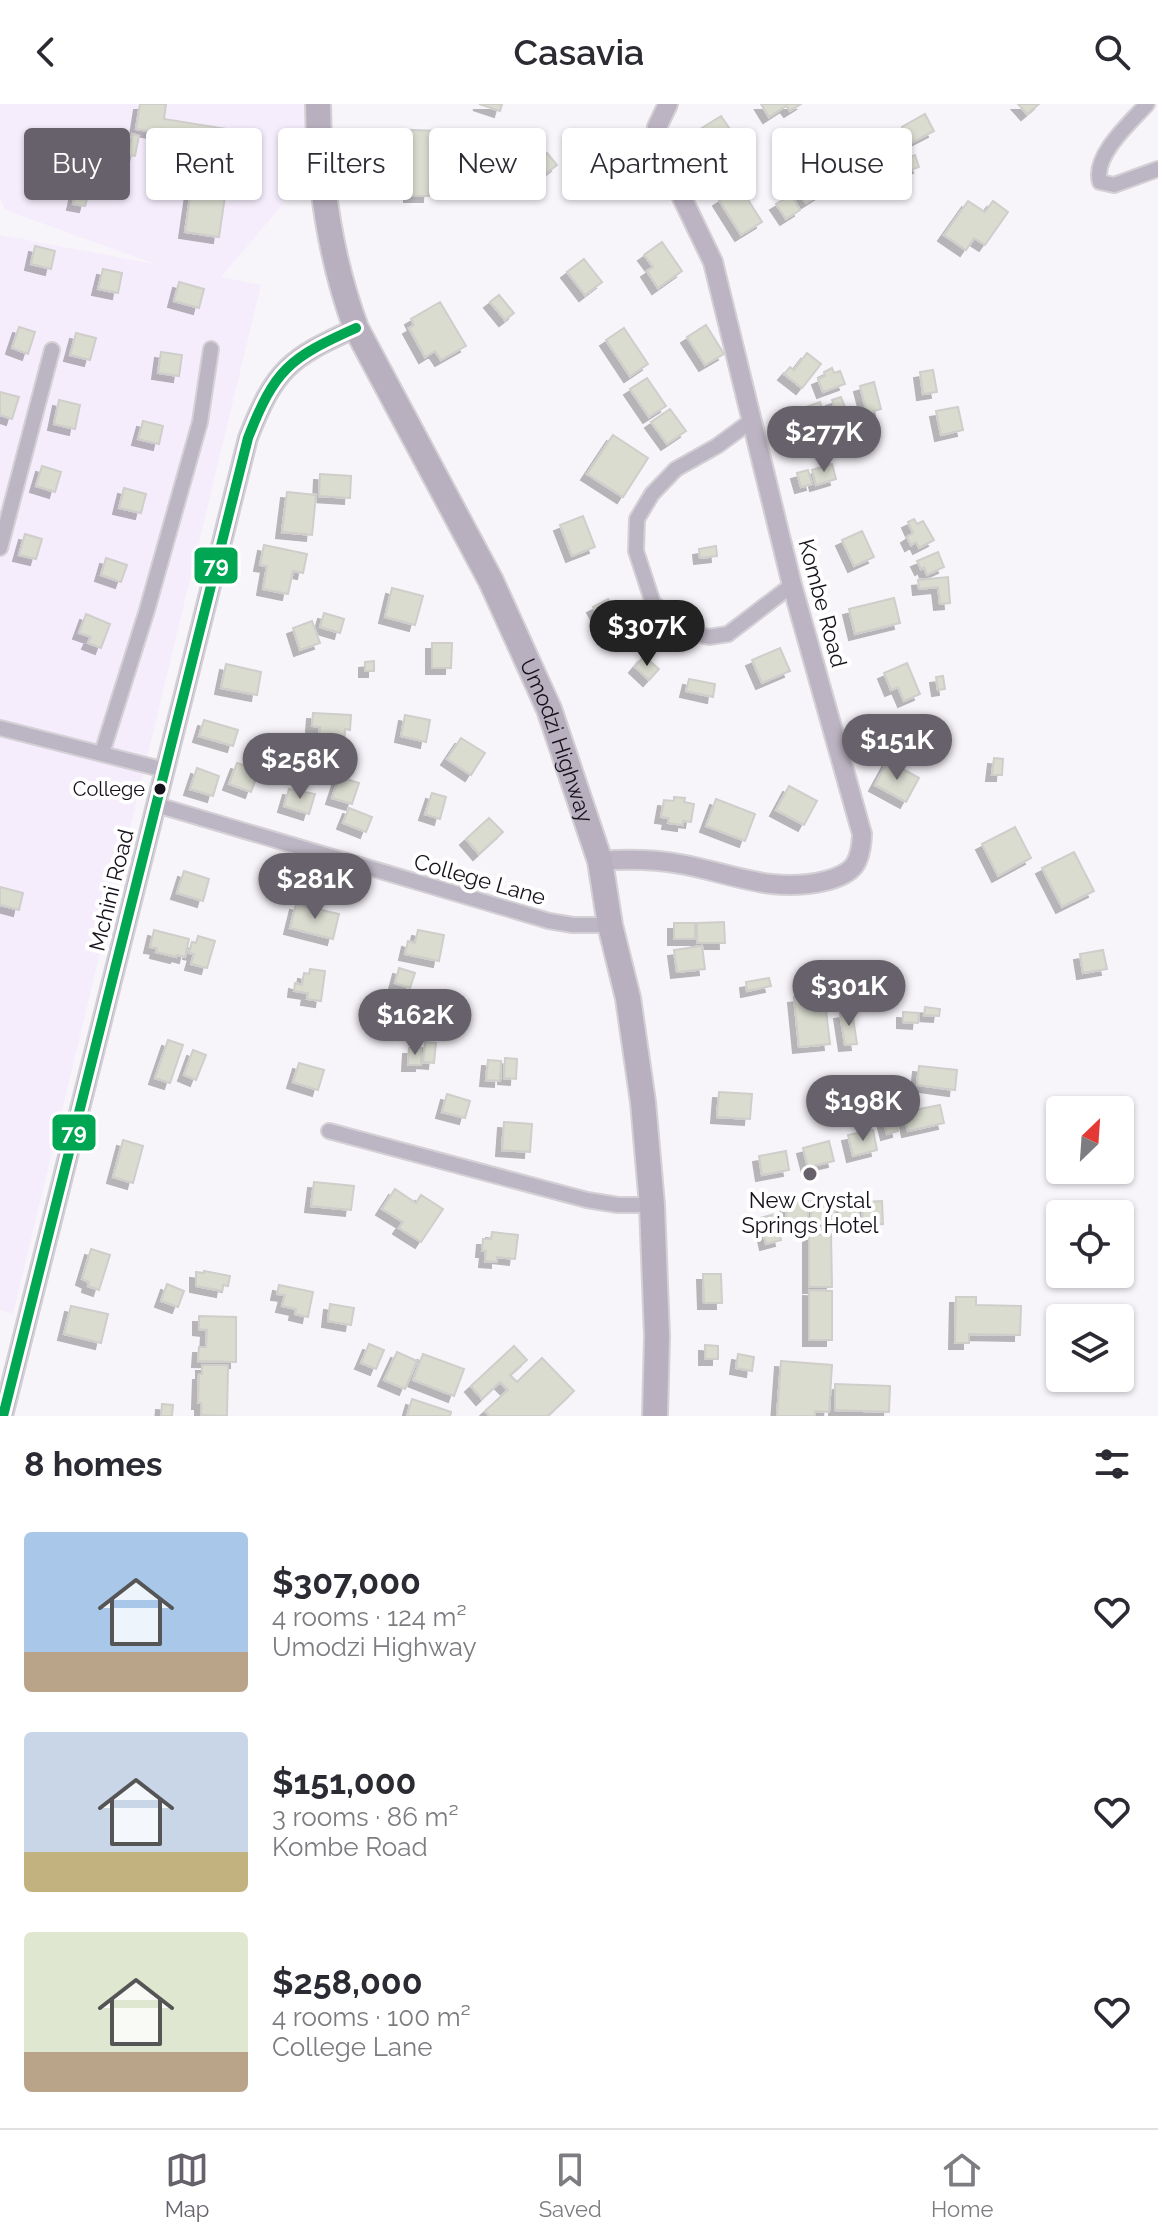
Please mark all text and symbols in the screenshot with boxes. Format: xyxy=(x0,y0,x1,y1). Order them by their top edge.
icon: back xyxy=(24,30,68,74)
icon: search xyxy=(1090,30,1134,74)
text: Casavia xyxy=(514,31,644,73)
chip: Buy xyxy=(24,128,130,200)
chip: Rent xyxy=(146,128,262,200)
chip: Filters xyxy=(278,128,413,200)
chip: New xyxy=(429,128,546,200)
chip: Apartment xyxy=(562,128,756,200)
chip: House xyxy=(772,128,912,200)
pin: $277K xyxy=(768,406,880,474)
text: $277K xyxy=(785,417,863,447)
street label: Kombe Road xyxy=(793,536,853,670)
line badge: 79 xyxy=(193,546,239,585)
text: 79 xyxy=(203,552,229,578)
pin: $307K xyxy=(591,600,703,668)
text: $307K xyxy=(608,611,686,641)
street label: Umodzi Highway xyxy=(515,654,599,826)
pin: $151K xyxy=(841,714,953,782)
text: $151K xyxy=(860,725,934,755)
pin: $258K xyxy=(244,733,356,801)
text: $258K xyxy=(261,744,339,774)
place label: College xyxy=(73,777,145,801)
marker: College xyxy=(152,781,168,797)
street label: Mchini Road xyxy=(83,826,139,954)
street label: College Lane xyxy=(411,848,549,910)
pin: $281K xyxy=(259,853,371,921)
text: $281K xyxy=(276,864,354,894)
pin: $301K xyxy=(793,960,905,1028)
text: $301K xyxy=(810,971,888,1001)
pin: $162K xyxy=(359,989,471,1057)
text: $162K xyxy=(376,1000,454,1030)
pin: $198K xyxy=(807,1075,919,1143)
text: $198K xyxy=(824,1086,902,1116)
north arrow xyxy=(1046,1096,1134,1184)
map controls xyxy=(1046,1096,1134,1392)
line badge: 79 xyxy=(51,1113,97,1152)
text: 79 xyxy=(61,1119,87,1145)
marker: New Crystal Springs Hotel xyxy=(801,1165,819,1183)
place label: New Crystal Springs Hotel xyxy=(741,1187,879,1238)
button: locate xyxy=(1046,1200,1134,1288)
button: layers xyxy=(1046,1304,1134,1392)
icon: filters xyxy=(1090,1442,1134,1486)
text: 8 homes xyxy=(24,1444,163,1484)
text: $307,000 xyxy=(272,1562,421,1602)
icon: home xyxy=(88,1564,184,1660)
icon: heart xyxy=(1090,1590,1134,1634)
text: 4 rooms · 124 m² xyxy=(272,1602,467,1632)
text: Umodzi Highway xyxy=(272,1632,477,1662)
text: $151,000 xyxy=(272,1762,417,1802)
icon: home xyxy=(88,1764,184,1860)
icon: heart xyxy=(1090,1790,1134,1834)
text: 3 rooms · 86 m² xyxy=(272,1802,459,1832)
text: Kombe Road xyxy=(272,1832,428,1862)
text: $258,000 xyxy=(272,1962,423,2002)
icon: home xyxy=(88,1964,184,2060)
icon: heart xyxy=(1090,1990,1134,2034)
text: 4 rooms · 100 m² xyxy=(272,2002,471,2032)
text: College Lane xyxy=(272,2032,432,2062)
tab: Map xyxy=(165,2148,209,2222)
tab: Saved xyxy=(539,2148,602,2222)
tab: Home xyxy=(931,2148,993,2222)

